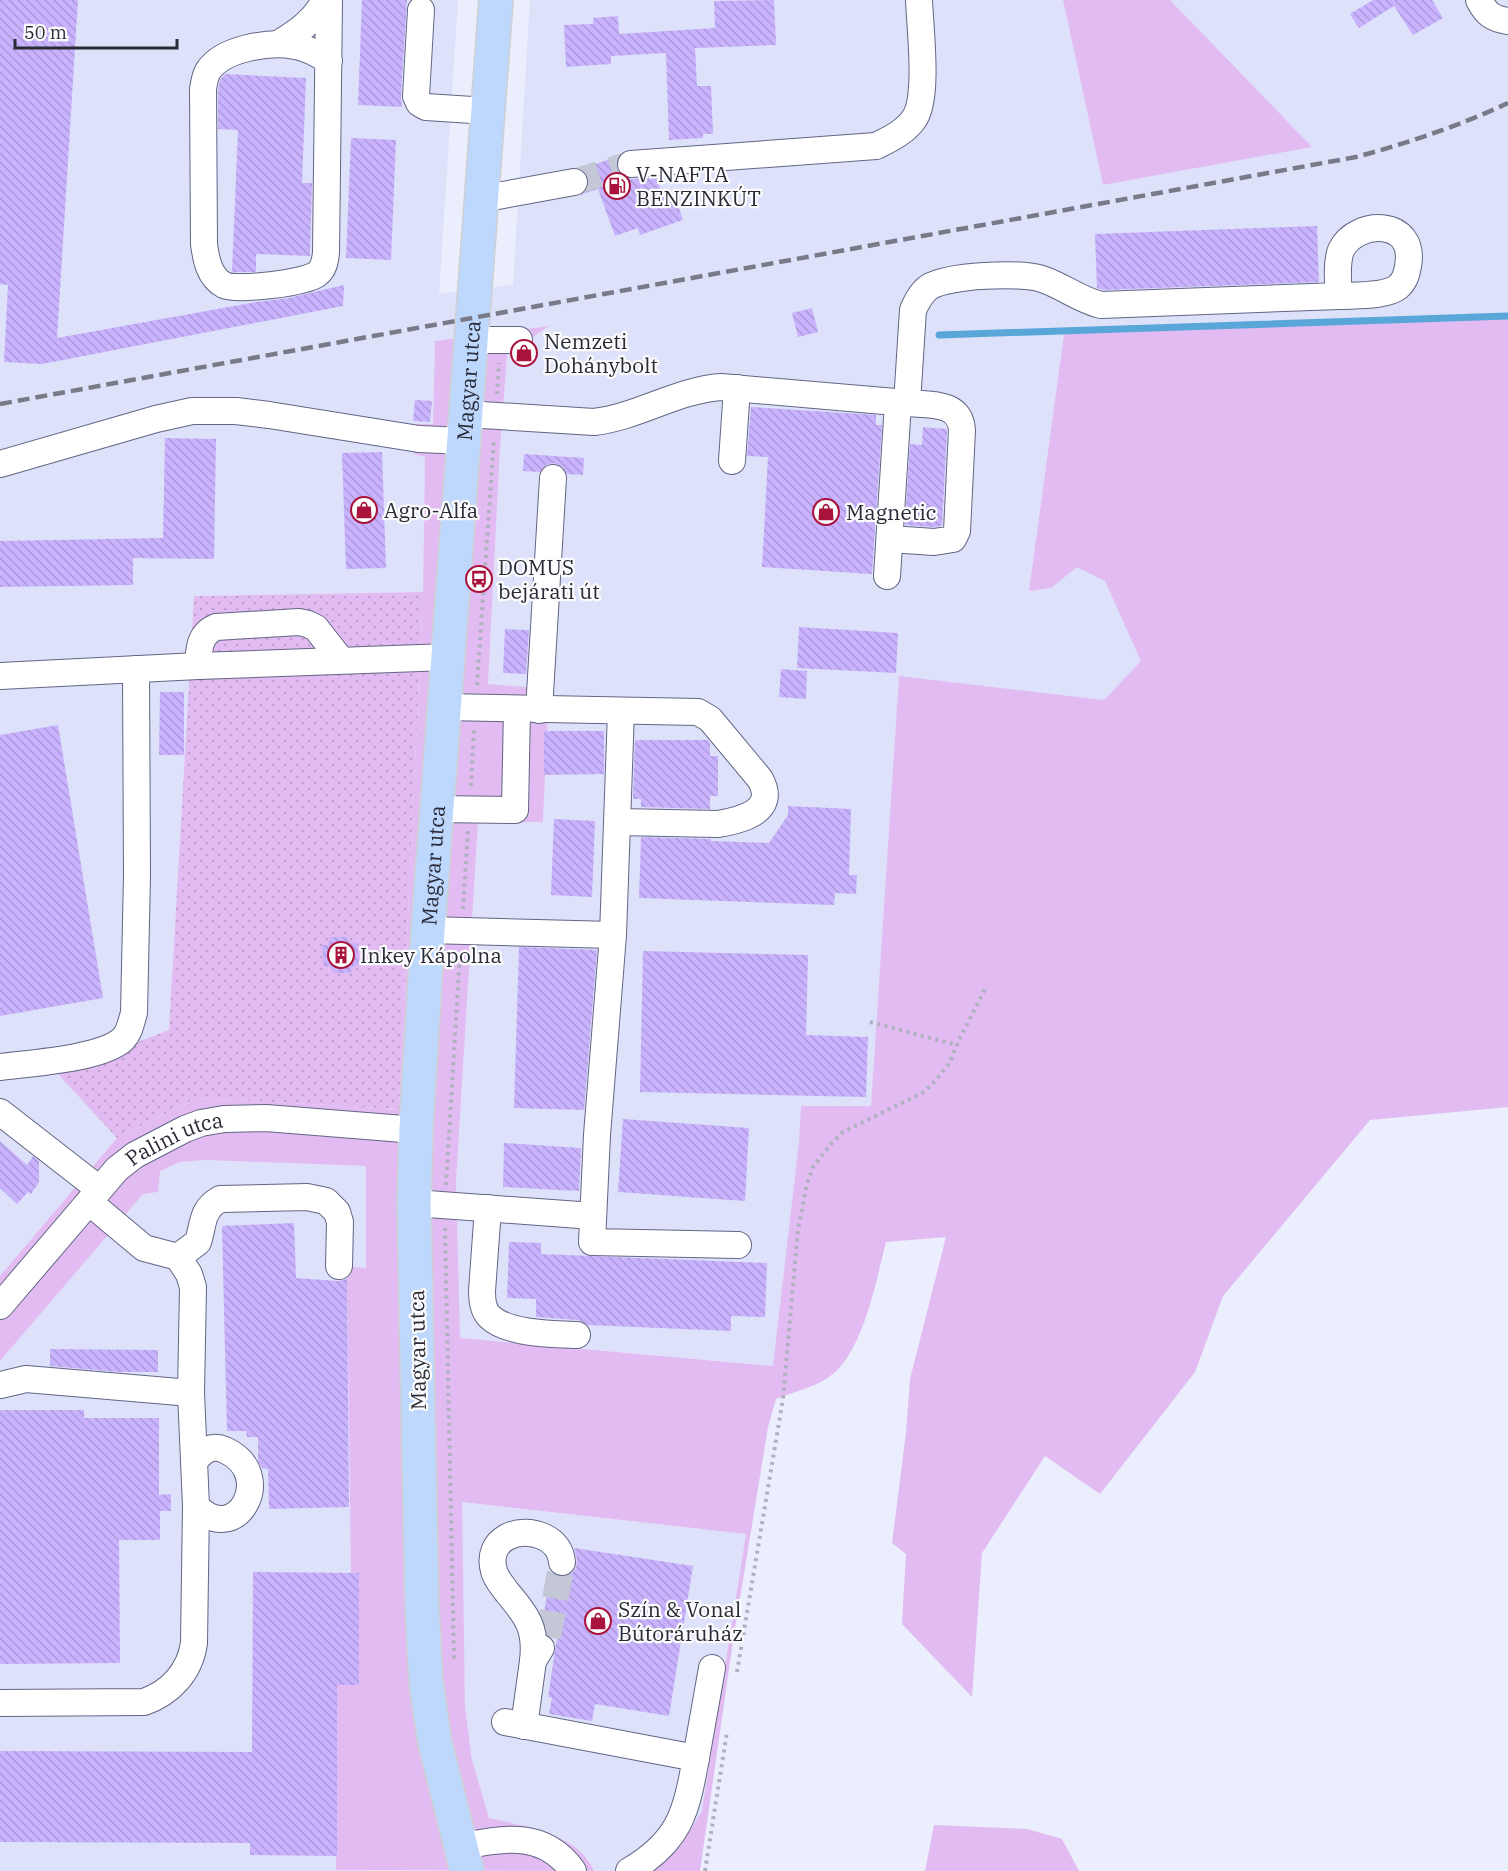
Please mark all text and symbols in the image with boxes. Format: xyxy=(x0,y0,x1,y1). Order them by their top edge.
scale bar xyxy=(15,12,177,50)
text: 50 m xyxy=(24,21,67,44)
place label: V-NAFTA BENZINKÚT xyxy=(636,160,761,212)
fuel station icon: V-NAFTA BENZINKÚT xyxy=(602,171,632,201)
street label: Magyar utca xyxy=(450,319,487,442)
place label: Nemzeti Dohánybolt xyxy=(544,327,658,379)
shop icon: Nemzeti Dohánybolt xyxy=(509,338,539,368)
shop icon: Agro-Alfa xyxy=(349,495,379,525)
place label: Agro-Alfa xyxy=(384,496,478,524)
shop icon: Magnetic xyxy=(811,497,841,527)
place label: Magnetic xyxy=(846,498,937,526)
place label: DOMUS bejárati út xyxy=(498,553,600,605)
bus stop icon: DOMUS bejárati út xyxy=(464,564,494,594)
street label: Magyar utca xyxy=(414,804,451,927)
building icon: Inkey Kápolna xyxy=(326,940,356,970)
place label: Inkey Kápolna xyxy=(360,941,502,969)
street label: Palini utca xyxy=(119,1105,225,1172)
street label: Magyar utca xyxy=(402,1289,432,1411)
place label: Szín & Vonal Bútoráruház xyxy=(618,1595,743,1647)
shop icon: Szín & Vonal Bútoráruház xyxy=(583,1606,613,1636)

